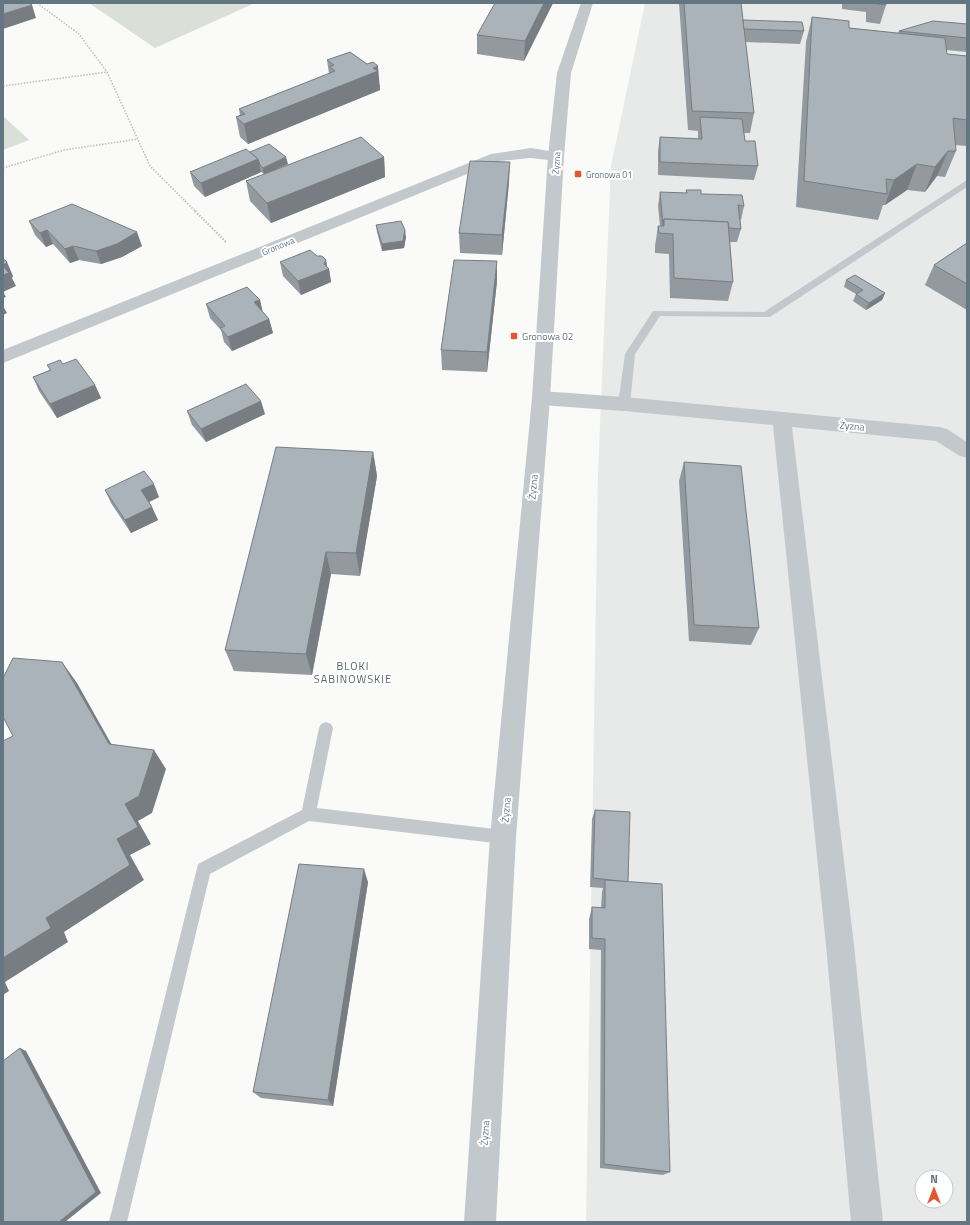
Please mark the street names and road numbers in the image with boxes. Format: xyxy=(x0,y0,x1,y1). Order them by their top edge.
street label: Żyzna xyxy=(549,151,563,175)
street label: Gronowa xyxy=(260,233,297,258)
street label: Żyzna xyxy=(839,417,865,435)
street label: Żyzna xyxy=(524,474,542,500)
street label: Żyzna xyxy=(497,797,515,823)
street label: Żyzna xyxy=(477,1120,493,1146)

